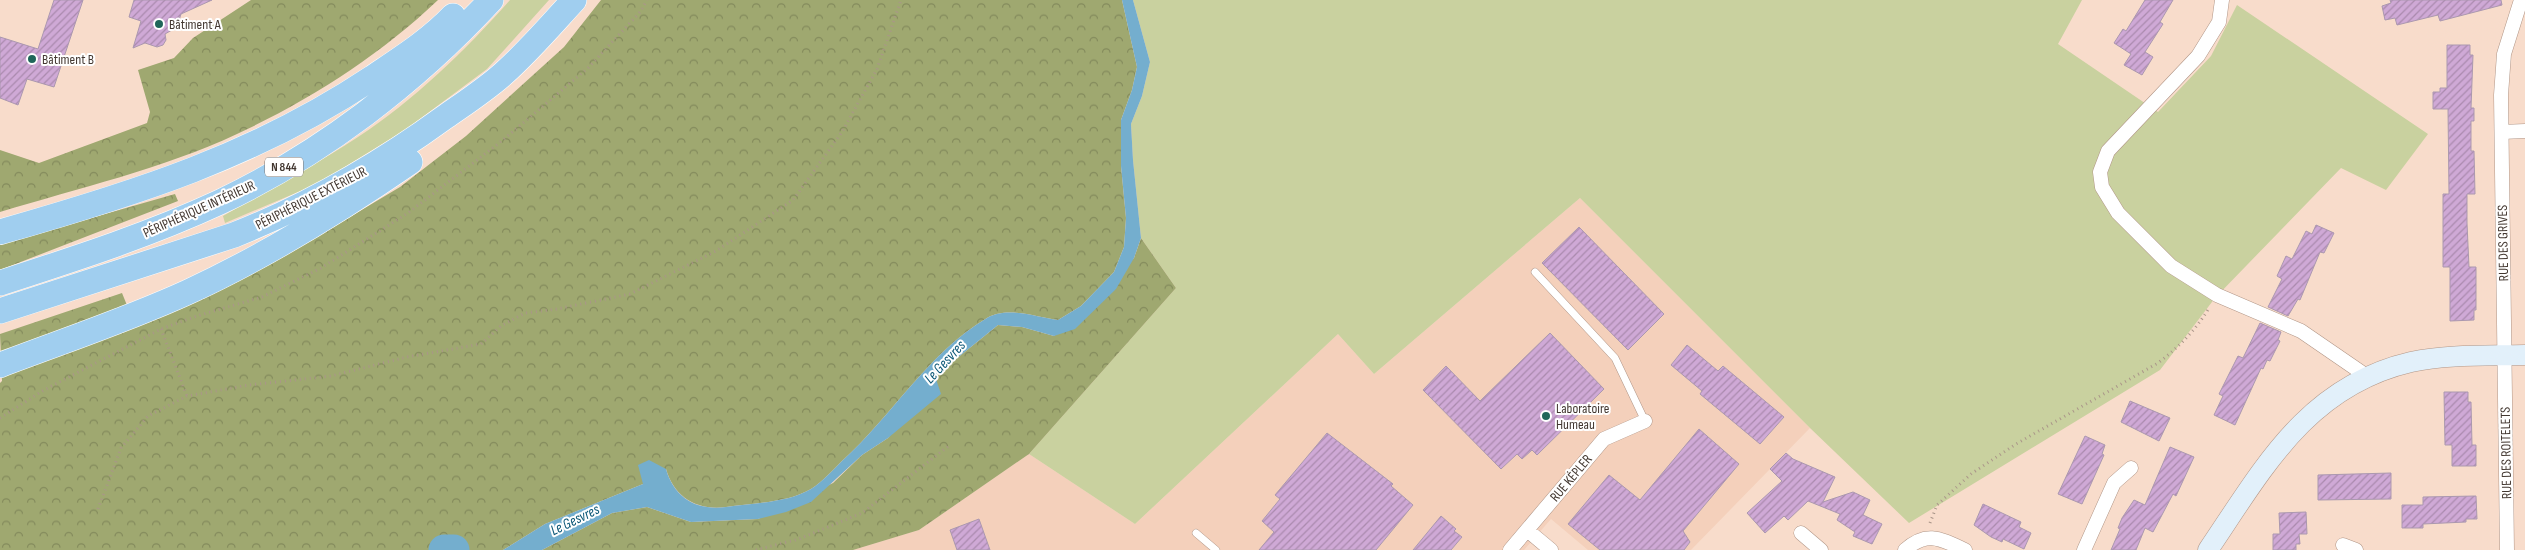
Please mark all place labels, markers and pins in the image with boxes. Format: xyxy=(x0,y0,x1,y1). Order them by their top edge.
place label: Bâtiment A xyxy=(169,16,222,33)
marker: Bâtiment A xyxy=(153,18,165,30)
place label: Bâtiment B xyxy=(42,51,94,68)
marker: Bâtiment B xyxy=(26,53,38,65)
place label: Laboratoire Humeau xyxy=(1556,400,1609,433)
marker: Laboratoire Humeau xyxy=(1540,410,1552,422)

